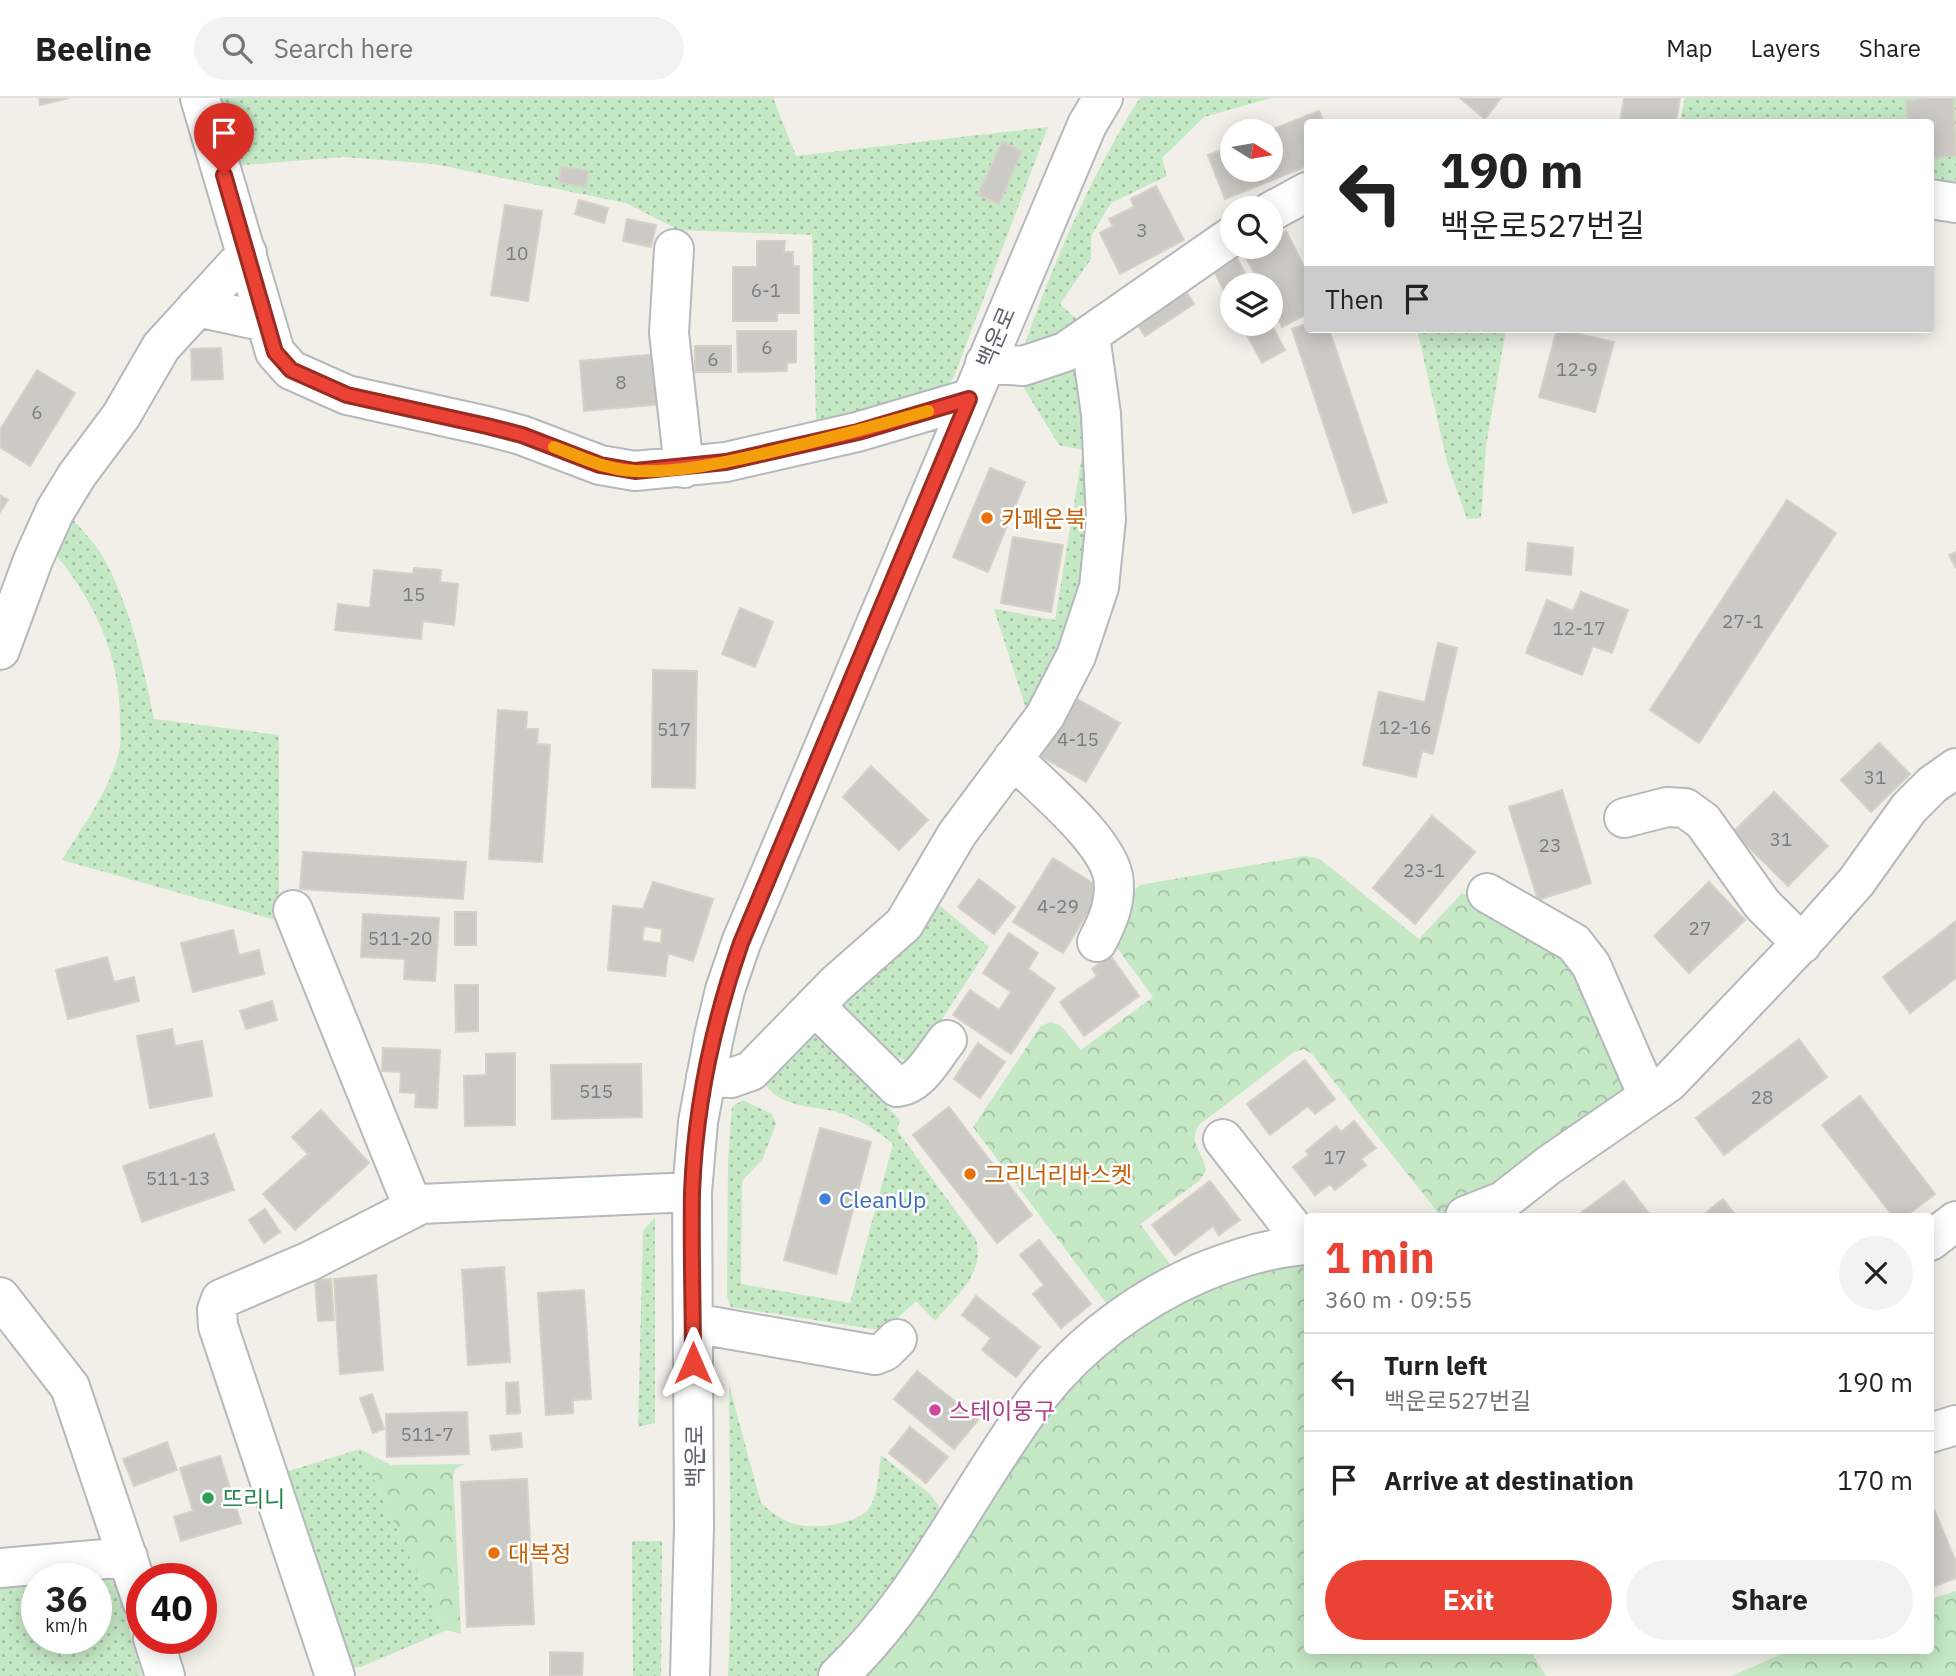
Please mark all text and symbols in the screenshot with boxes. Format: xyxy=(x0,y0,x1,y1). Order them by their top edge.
search box xyxy=(194,17,684,80)
text: Beeline xyxy=(35,27,152,70)
icon: search xyxy=(218,29,256,67)
text: Search here xyxy=(274,31,413,65)
text: Map xyxy=(1666,32,1713,64)
text: Layers xyxy=(1751,32,1821,64)
text: Share xyxy=(1859,32,1921,64)
pin xyxy=(194,103,254,175)
icon: arrive xyxy=(205,114,243,152)
north arrow xyxy=(1220,119,1283,182)
map controls xyxy=(1220,119,1283,336)
text: 190 m xyxy=(1440,138,1584,201)
icon: left xyxy=(1325,147,1416,238)
button: search xyxy=(1220,196,1283,259)
text: 백운로527번길 xyxy=(1440,204,1645,246)
house number: 3 xyxy=(1136,218,1148,242)
house number: 10 xyxy=(506,241,528,265)
button: layers xyxy=(1220,273,1283,336)
house number: 6-1 xyxy=(751,278,781,302)
icon: arrive xyxy=(1398,280,1436,318)
text: Then xyxy=(1325,282,1384,316)
street label: 백운로 xyxy=(969,302,1021,372)
house number: 6 xyxy=(761,335,773,359)
house number: 6 xyxy=(707,347,719,371)
house number: 12-9 xyxy=(1556,357,1598,381)
house number: 8 xyxy=(615,370,627,394)
house number: 6 xyxy=(31,400,43,424)
place label: 카페운북 xyxy=(1001,503,1086,533)
marker: 카페운북 xyxy=(979,510,995,526)
house number: 15 xyxy=(403,582,425,606)
house number: 27-1 xyxy=(1722,609,1764,633)
house number: 12-17 xyxy=(1552,616,1606,640)
house number: 12-16 xyxy=(1378,715,1432,739)
house number: 517 xyxy=(657,717,691,741)
house number: 4-15 xyxy=(1057,727,1099,751)
house number: 31 xyxy=(1864,765,1886,789)
house number: 31 xyxy=(1770,827,1792,851)
house number: 23 xyxy=(1539,833,1561,857)
house number: 23-1 xyxy=(1403,858,1445,882)
house number: 4-29 xyxy=(1037,894,1079,918)
house number: 27 xyxy=(1689,916,1711,940)
house number: 511-20 xyxy=(368,926,432,950)
house number: 515 xyxy=(579,1079,613,1103)
house number: 28 xyxy=(1751,1085,1773,1109)
house number: 17 xyxy=(1324,1145,1346,1169)
place label: 그리너리바스켓 xyxy=(984,1159,1132,1189)
house number: 511-13 xyxy=(146,1166,210,1190)
marker: 그리너리바스켓 xyxy=(962,1166,978,1182)
place label: CleanUp xyxy=(839,1184,926,1214)
marker: CleanUp xyxy=(817,1191,833,1207)
text: 1 min xyxy=(1325,1230,1435,1285)
button: close xyxy=(1839,1236,1913,1310)
text: 360 m · 09:55 xyxy=(1325,1284,1472,1314)
position arrow xyxy=(656,1326,730,1400)
text: Turn left xyxy=(1384,1348,1487,1382)
icon: left xyxy=(1325,1363,1363,1401)
text: 190 m xyxy=(1837,1365,1913,1399)
text: 백운로527번길 xyxy=(1384,1385,1531,1415)
place label: 스테이뭉구 xyxy=(949,1395,1055,1425)
marker: 스테이뭉구 xyxy=(927,1402,943,1418)
house number: 511-7 xyxy=(400,1422,454,1446)
street label: 백운로 xyxy=(679,1424,709,1488)
icon: arrive xyxy=(1325,1461,1363,1499)
text: Arrive at destination xyxy=(1384,1463,1634,1497)
text: 170 m xyxy=(1837,1463,1913,1497)
place label: 뜨리니 xyxy=(222,1483,285,1513)
marker: 뜨리니 xyxy=(200,1490,216,1506)
place label: 대복정 xyxy=(508,1538,571,1568)
marker: 대복정 xyxy=(486,1545,502,1561)
button: Exit xyxy=(1325,1560,1612,1640)
button: Share xyxy=(1626,1560,1913,1640)
speed limit sign: 40 xyxy=(126,1563,217,1654)
text: 36 xyxy=(45,1576,88,1622)
text: km/h xyxy=(45,1614,88,1637)

